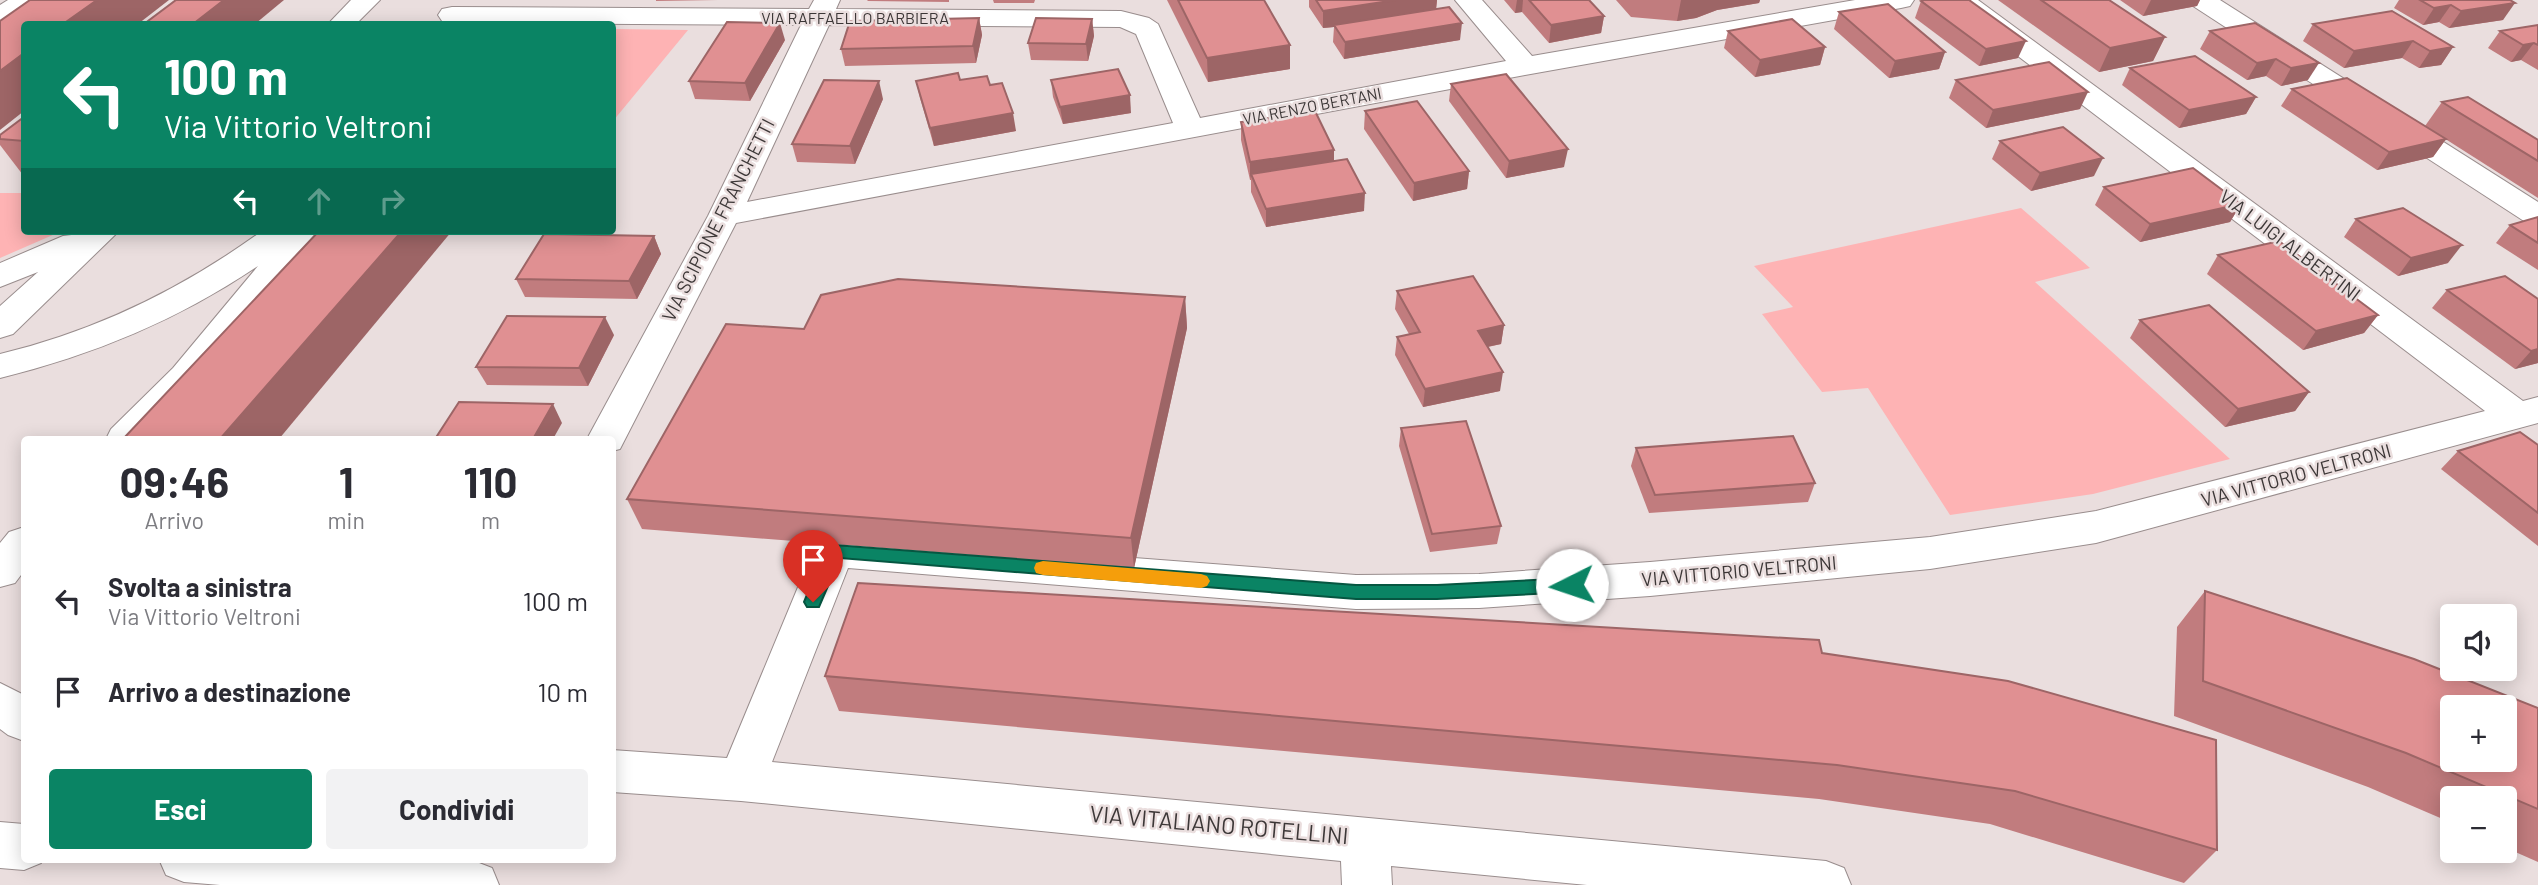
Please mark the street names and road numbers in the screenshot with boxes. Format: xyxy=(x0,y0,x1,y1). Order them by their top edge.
street label: VIA RAFFAELLO BARBIERA xyxy=(761,8,949,27)
street label: VIA RENZO BERTANI xyxy=(1241,83,1383,128)
street label: VIA SCIPIONE FRANCHETTI xyxy=(656,115,779,325)
street label: VIA LUIGI ALBERTINI xyxy=(2215,184,2365,305)
street label: VIA VITTORIO VELTRONI xyxy=(2198,438,2393,511)
street label: VIA VITTORIO VELTRONI xyxy=(1640,551,1837,590)
street label: VIA VITALIANO ROTELLINI xyxy=(1089,799,1350,849)

